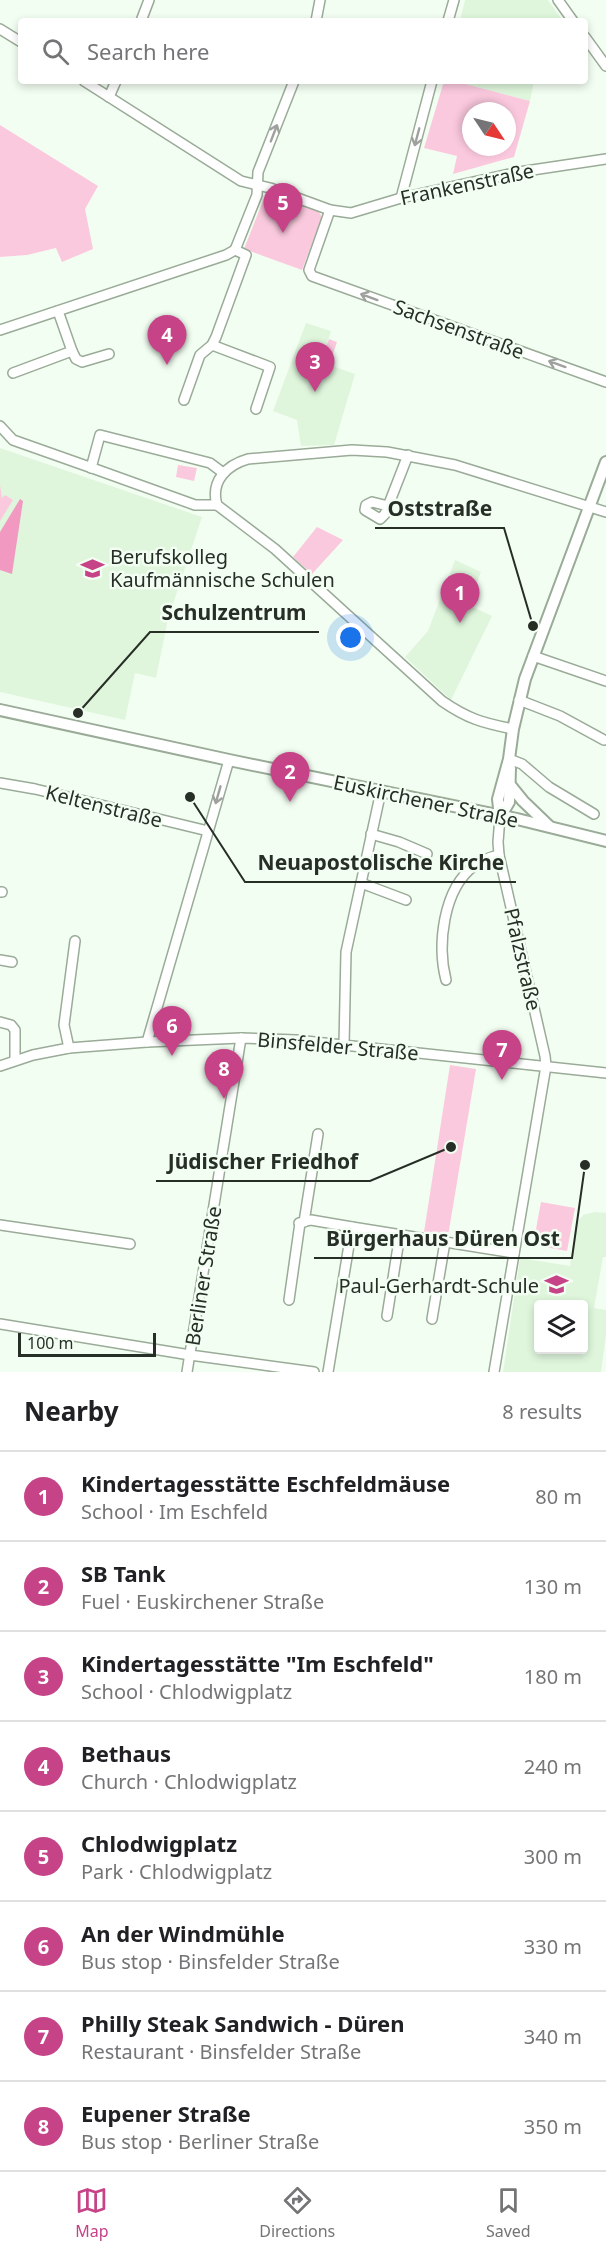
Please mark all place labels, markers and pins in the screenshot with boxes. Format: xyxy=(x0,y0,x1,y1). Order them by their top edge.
pin: 5 xyxy=(264,184,302,233)
pin: 4 xyxy=(148,316,186,365)
pin: 3 xyxy=(296,342,334,392)
callout: Oststraße xyxy=(375,489,504,528)
place label: Berufskolleg Kaufmännische Schulen xyxy=(110,543,335,593)
school or university icon: Berufskolleg Kaufmännische Schulen xyxy=(79,555,105,581)
pin: 1 xyxy=(440,574,480,623)
callout: Schulzentrum xyxy=(150,593,319,632)
pin: 2 xyxy=(270,752,310,802)
callout: Neuapostolische Kirche xyxy=(245,843,516,882)
pin: 6 xyxy=(152,1006,192,1056)
pin: 7 xyxy=(482,1030,522,1080)
pin: 8 xyxy=(204,1050,244,1099)
callout: Jüdischer Friedhof xyxy=(156,1142,370,1181)
callout: Bürgerhaus Düren Ost xyxy=(314,1219,572,1258)
place label: Paul-Gerhardt-Schule xyxy=(338,1272,539,1299)
school or university icon: Paul-Gerhardt-Schule xyxy=(544,1272,570,1298)

